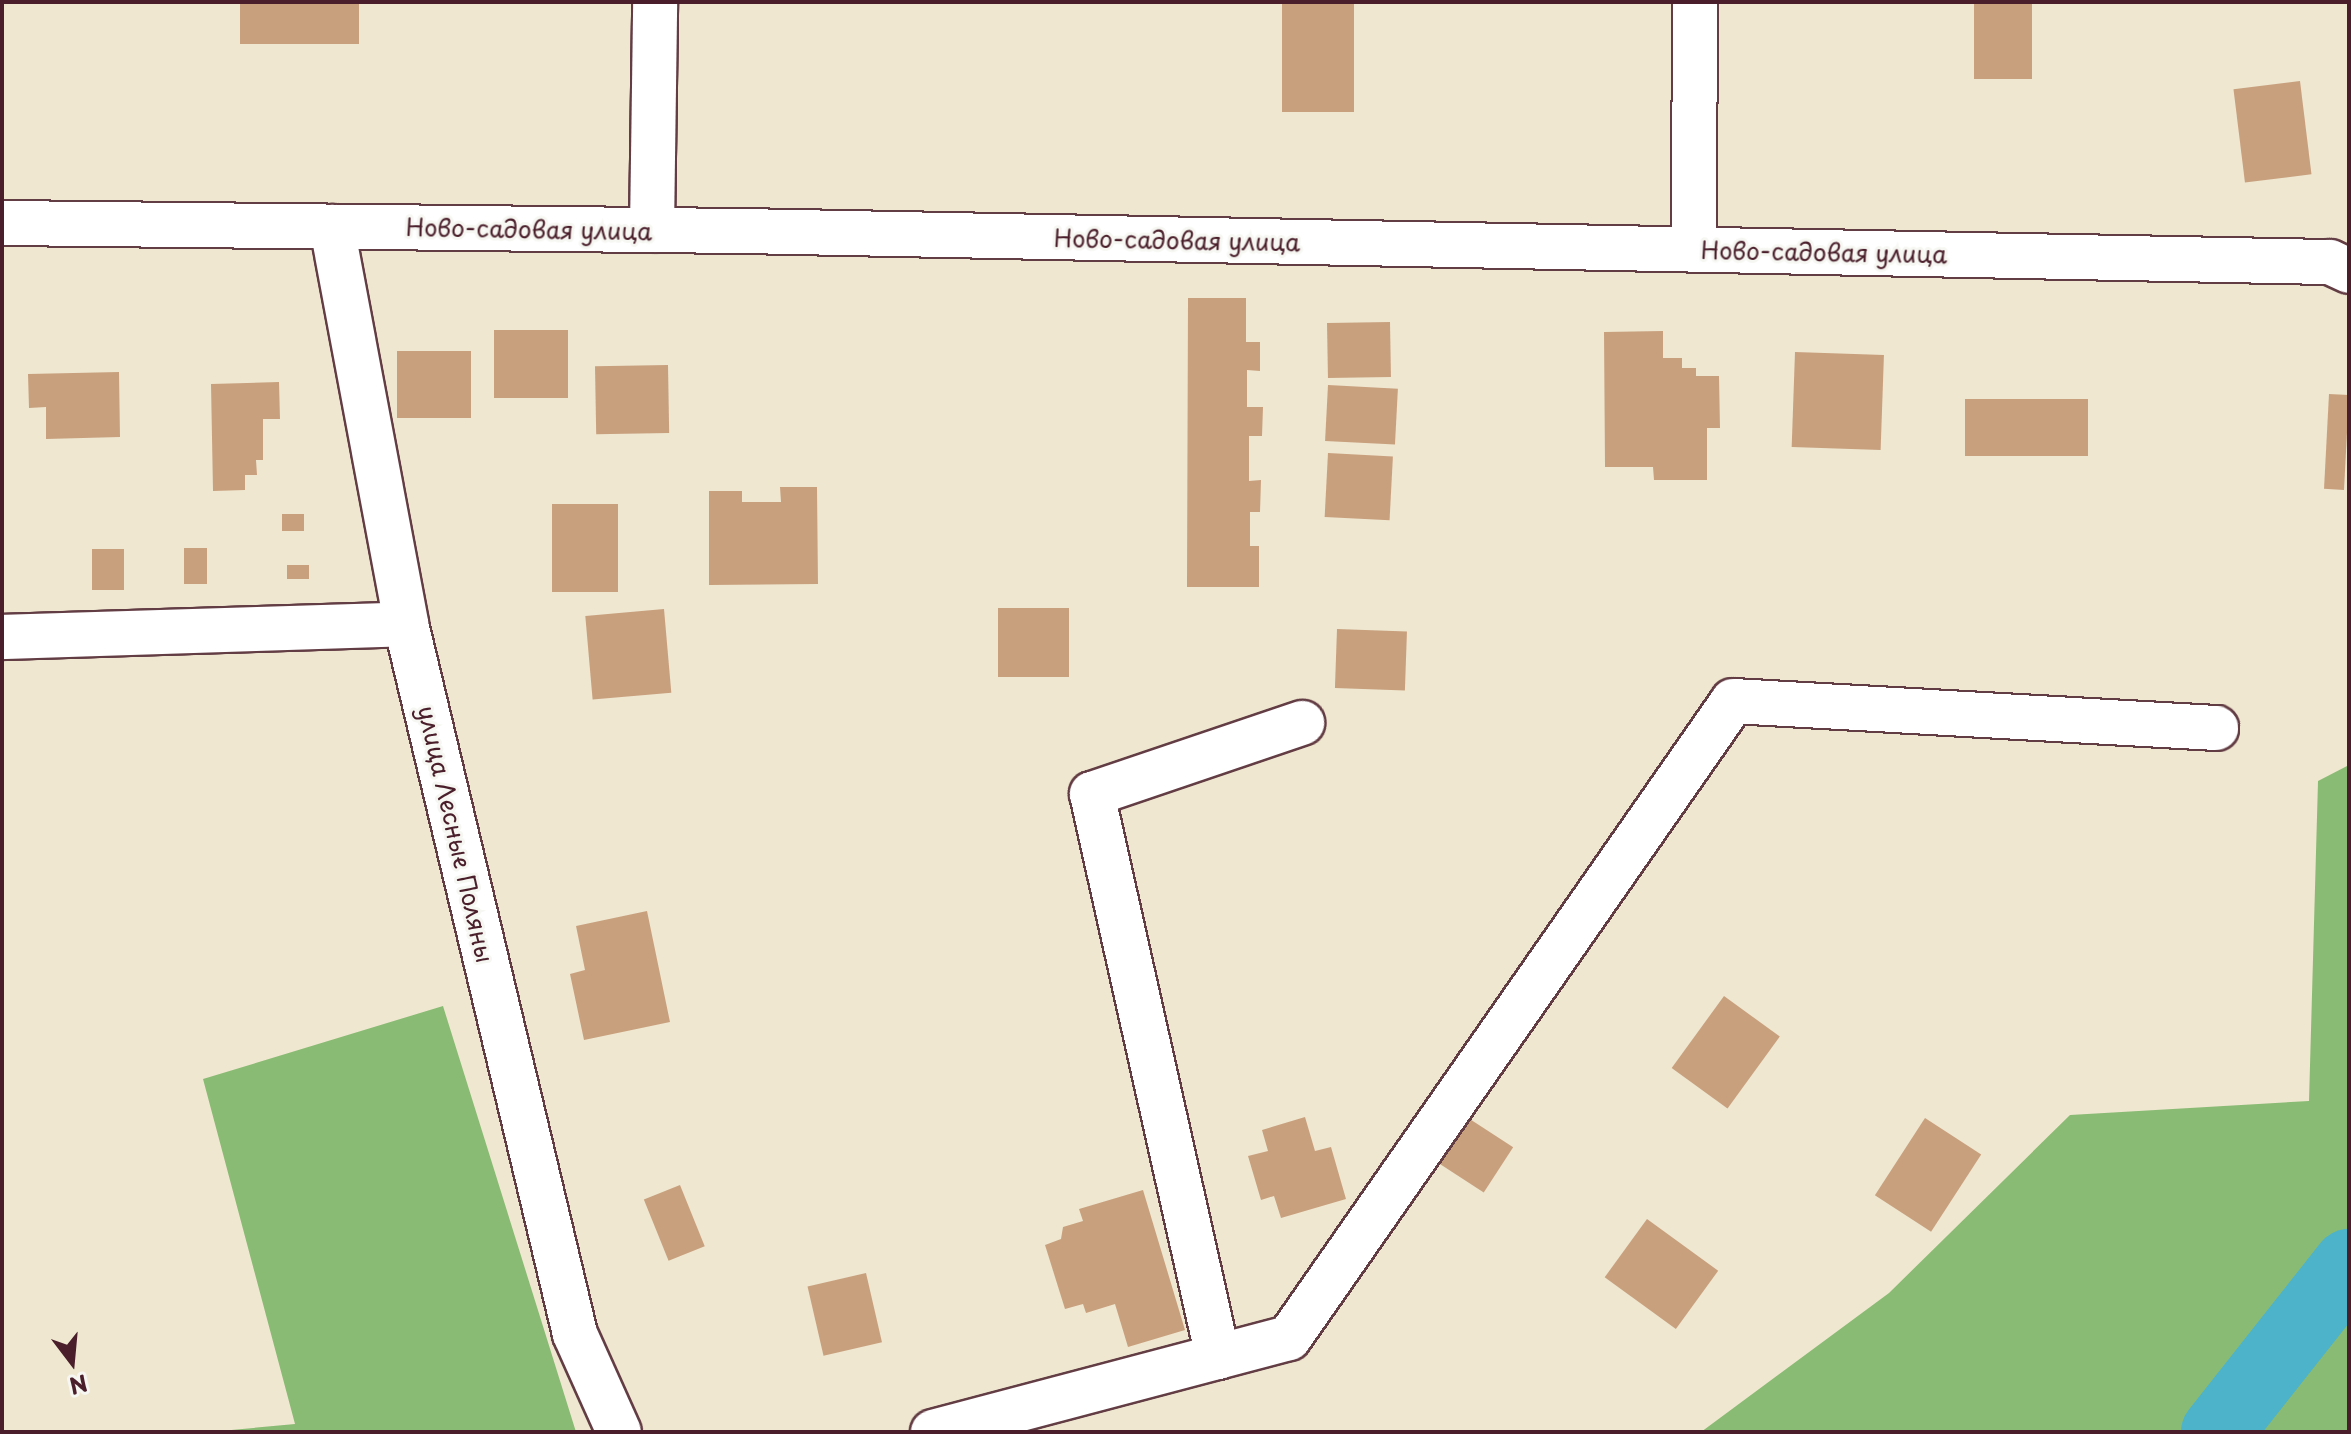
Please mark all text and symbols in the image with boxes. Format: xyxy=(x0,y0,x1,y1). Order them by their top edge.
street label: Ново-садовая улица xyxy=(405,212,653,246)
street label: Ново-садовая улица xyxy=(1053,223,1301,257)
street label: Ново-садовая улица xyxy=(1700,235,1948,269)
street label: улица Лесные Поляны xyxy=(412,701,500,967)
north arrow xyxy=(32,1322,112,1402)
text: N xyxy=(66,1367,92,1404)

